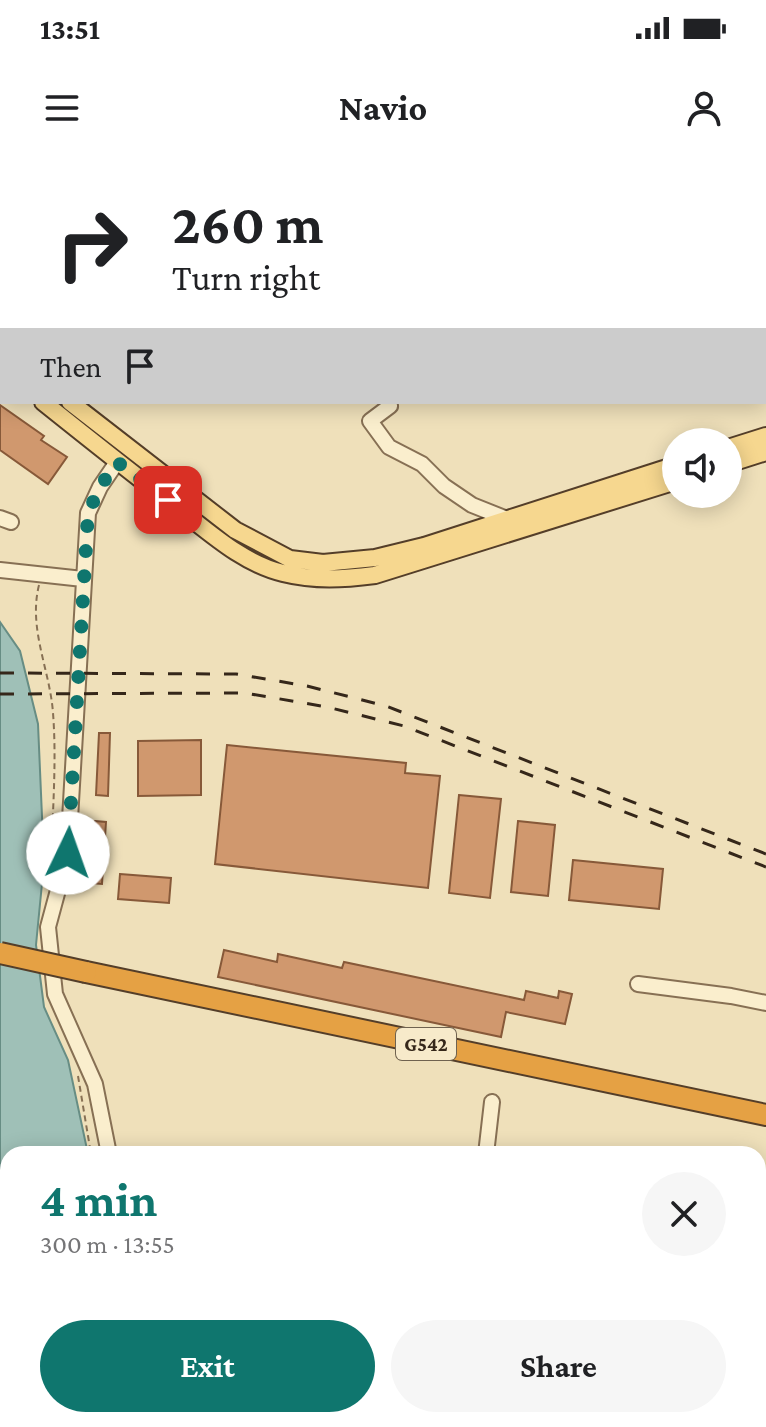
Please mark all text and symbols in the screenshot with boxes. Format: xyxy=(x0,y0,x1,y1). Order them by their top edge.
text: 13:51 xyxy=(40,12,100,45)
icon: menu xyxy=(40,86,84,130)
icon: person xyxy=(682,86,726,130)
text: Navio xyxy=(339,88,427,128)
icon: right xyxy=(40,192,144,296)
text: 260 m xyxy=(172,193,323,255)
text: Turn right xyxy=(172,258,320,298)
icon: arrive xyxy=(118,344,162,388)
text: Then xyxy=(40,350,102,383)
map controls xyxy=(662,428,742,508)
button: sound xyxy=(662,428,742,508)
pin xyxy=(134,466,202,534)
icon: arrive xyxy=(146,478,190,522)
position arrow xyxy=(26,811,110,895)
road number: G542 xyxy=(396,1028,456,1060)
button: close xyxy=(642,1172,726,1256)
text: 4 min xyxy=(40,1173,157,1226)
text: 300 m · 13:55 xyxy=(40,1230,175,1259)
button: Exit xyxy=(40,1320,375,1412)
button: Share xyxy=(391,1320,726,1412)

